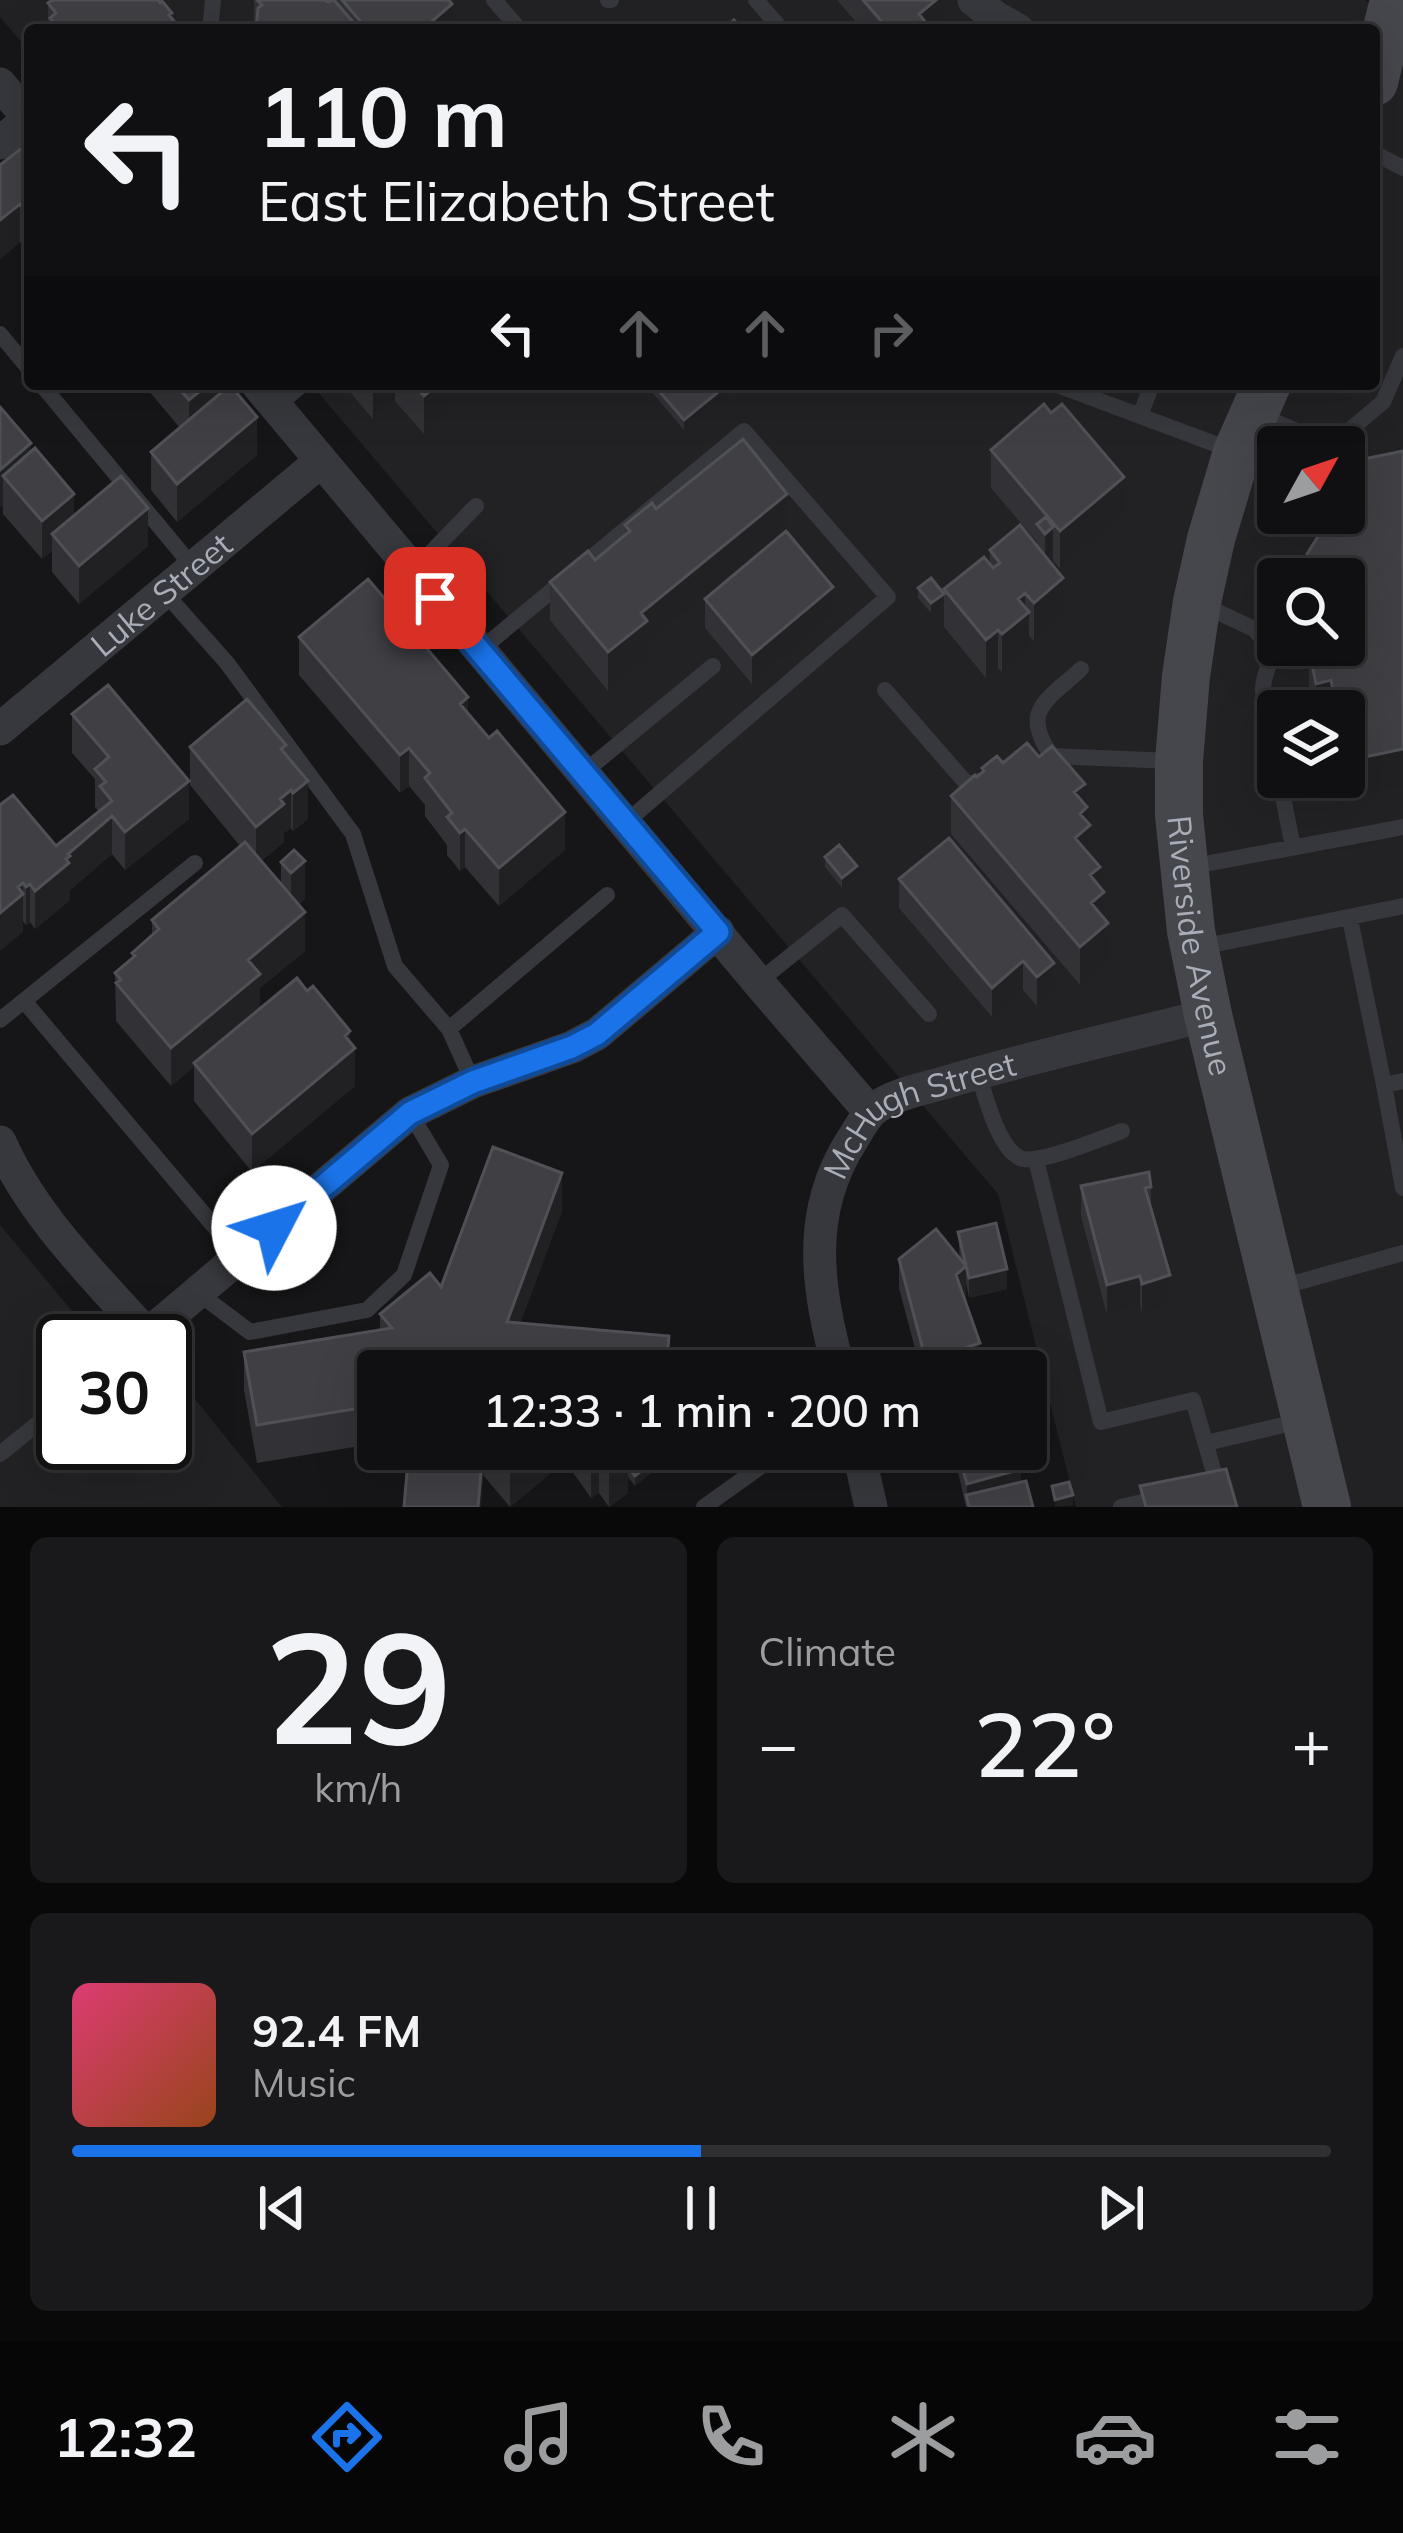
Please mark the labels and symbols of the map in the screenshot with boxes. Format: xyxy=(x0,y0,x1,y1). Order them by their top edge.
north arrow xyxy=(1257,426,1365,534)
street label: Luke Street xyxy=(82,523,240,665)
pin xyxy=(384,547,486,649)
street label: Riverside Avenue xyxy=(1159,813,1243,1080)
street label: McHugh Street xyxy=(814,1043,1020,1185)
position arrow xyxy=(211,1165,337,1291)
speed limit sign: 30 xyxy=(36,1314,192,1470)

